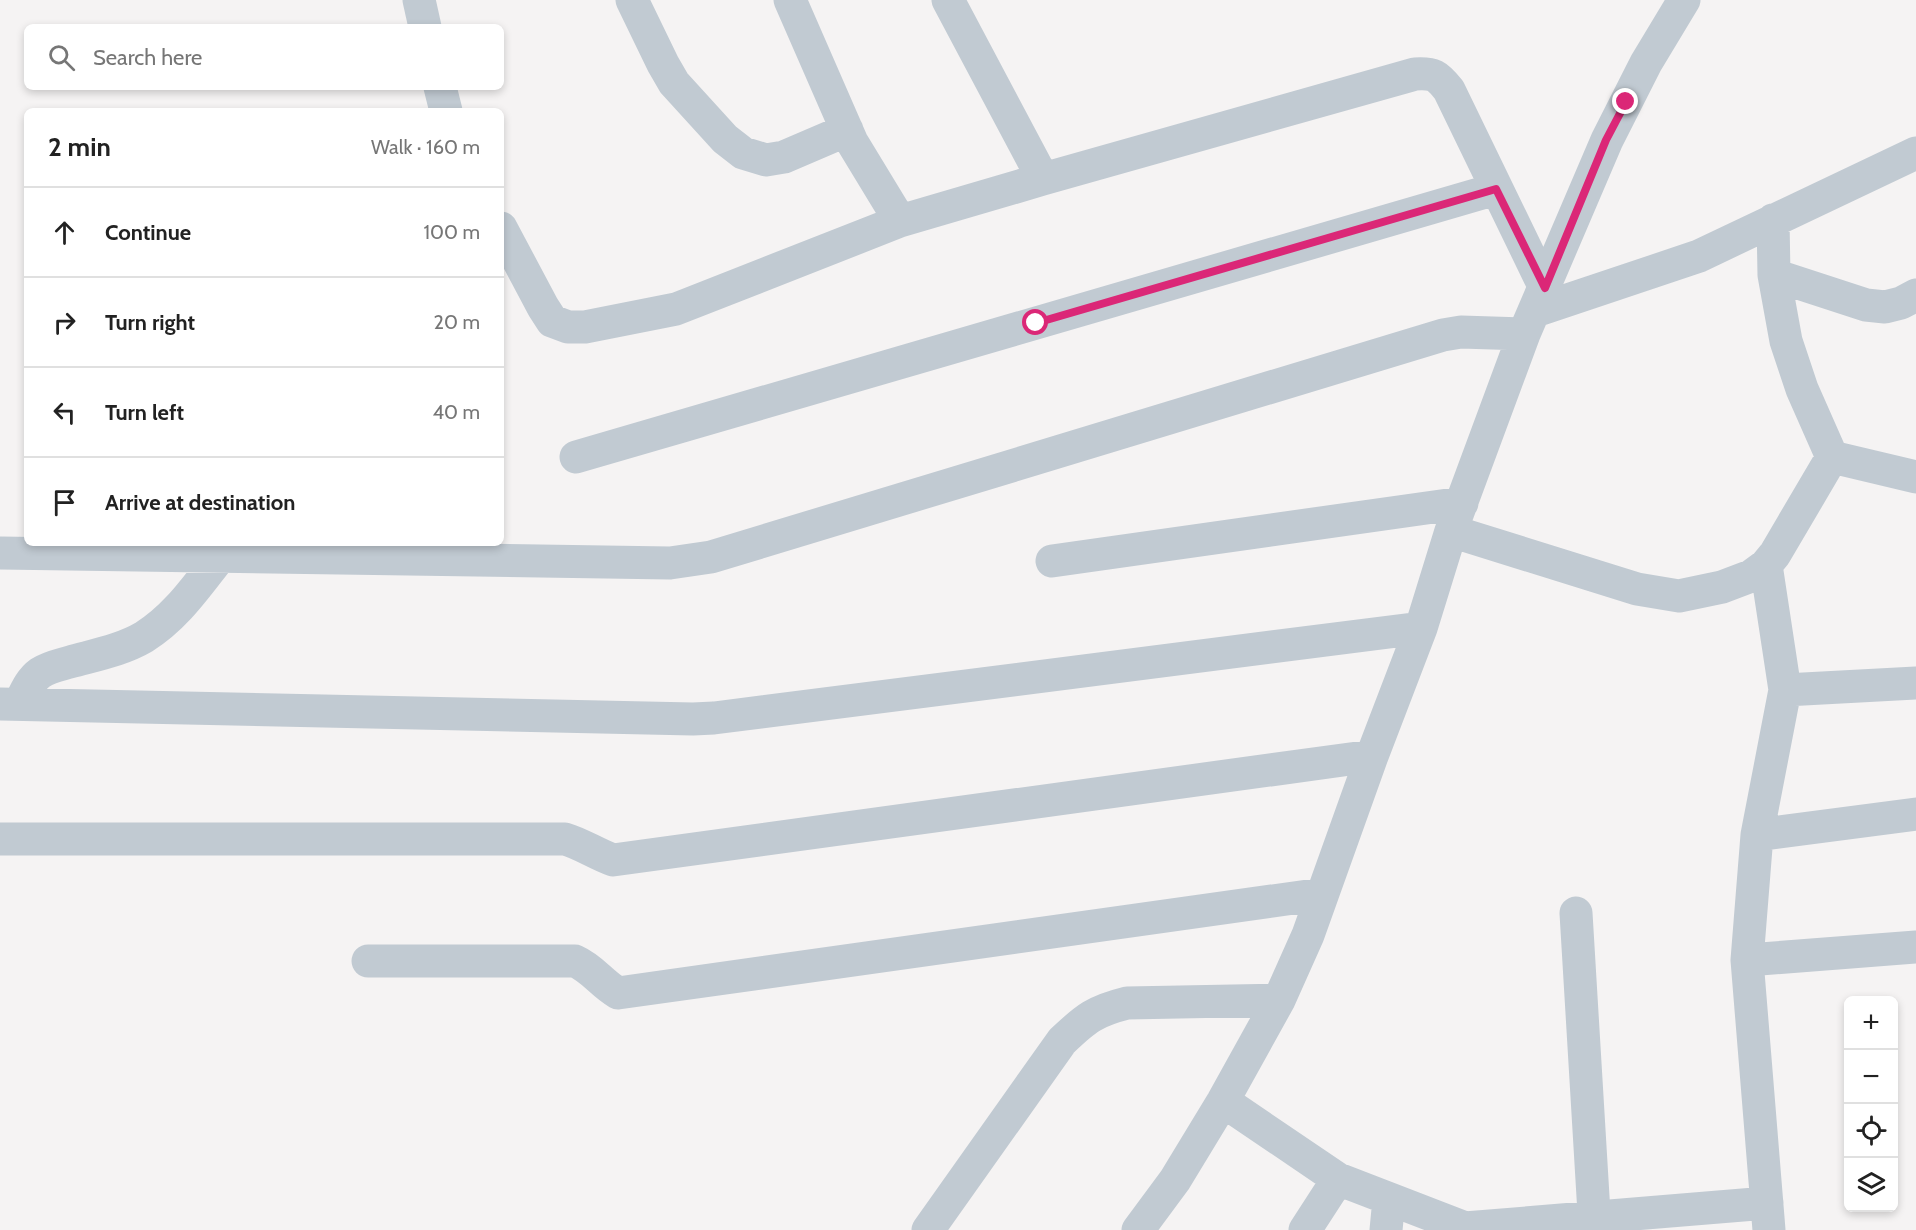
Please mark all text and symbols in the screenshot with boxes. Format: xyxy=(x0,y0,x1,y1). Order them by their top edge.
search box xyxy=(24,24,504,90)
icon: search xyxy=(45,41,78,74)
text: Search here xyxy=(93,44,202,71)
route end xyxy=(1612,88,1638,114)
text: 2 min xyxy=(48,131,111,163)
text: Walk · 160 m xyxy=(371,135,480,159)
icon: ahead xyxy=(48,216,81,249)
text: Continue xyxy=(105,219,191,246)
text: 100 m xyxy=(424,220,480,244)
icon: right xyxy=(48,306,81,339)
text: Turn right xyxy=(105,309,195,336)
route start xyxy=(1022,309,1048,335)
text: 20 m xyxy=(434,310,480,334)
icon: left xyxy=(48,396,81,429)
text: Turn left xyxy=(105,399,184,426)
text: 40 m xyxy=(432,400,480,424)
icon: arrive xyxy=(48,486,81,519)
text: Arrive at destination xyxy=(105,489,295,516)
map controls xyxy=(1844,996,1898,1212)
button: + xyxy=(1844,996,1898,1050)
button: − xyxy=(1844,1050,1898,1104)
button: locate xyxy=(1844,1104,1898,1158)
button: layers xyxy=(1844,1158,1898,1212)

